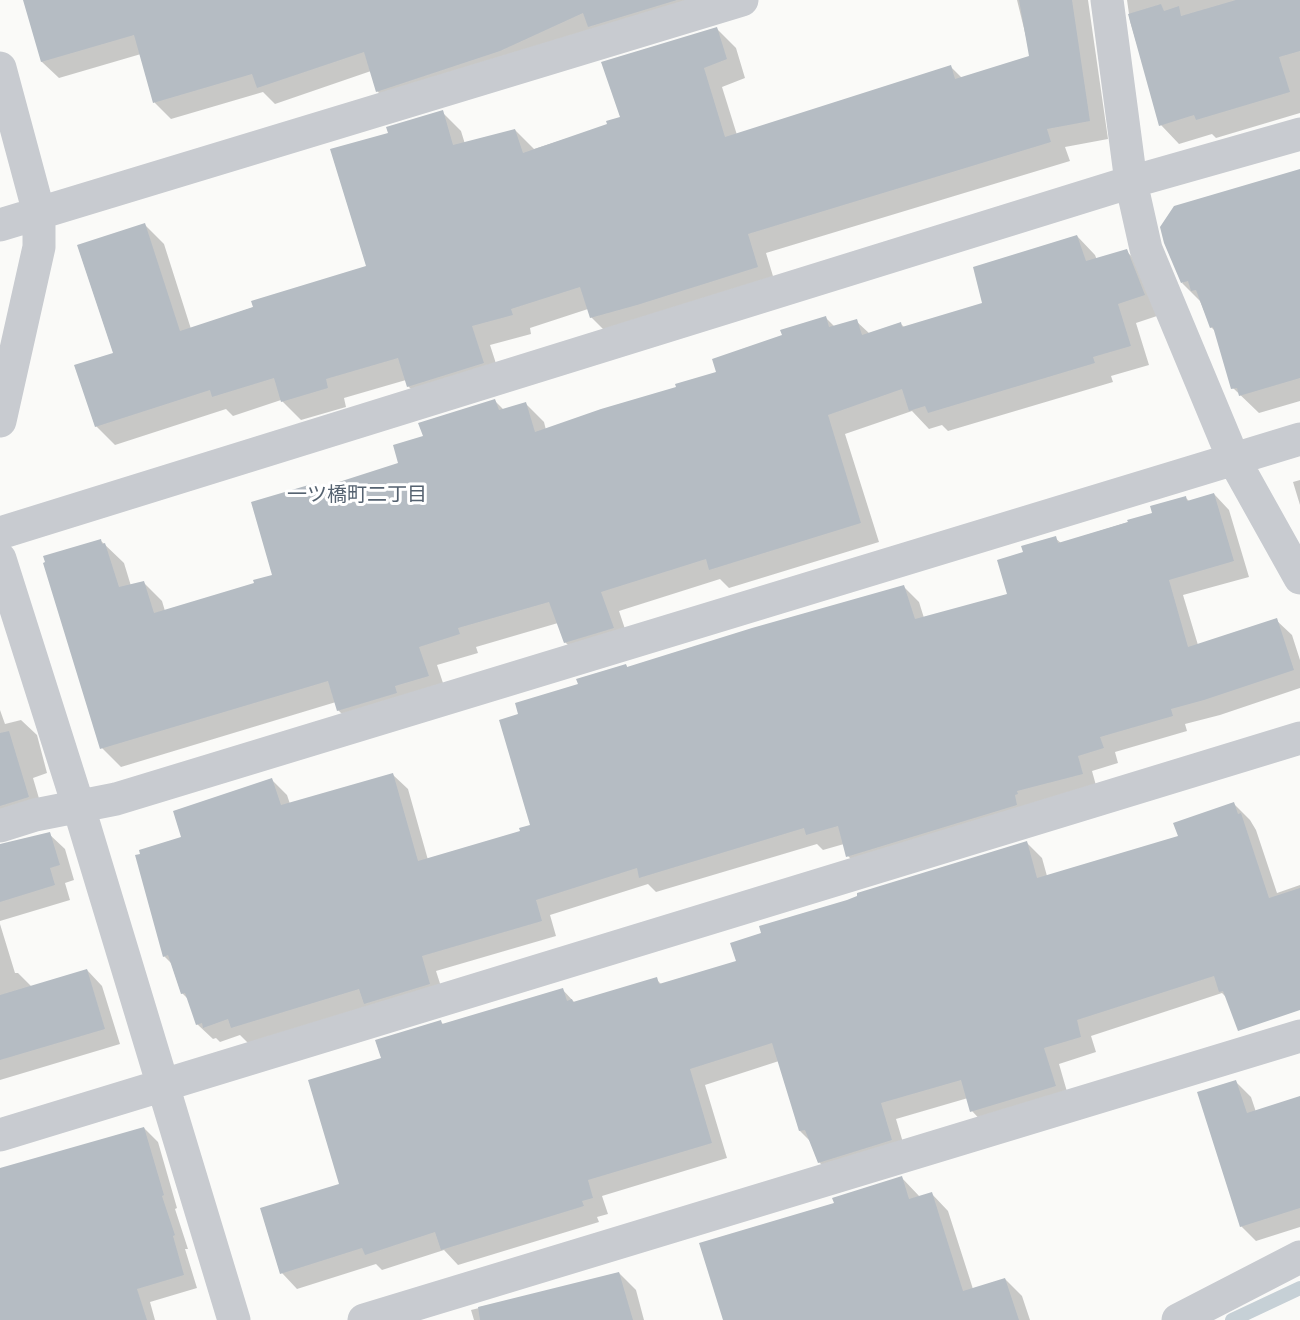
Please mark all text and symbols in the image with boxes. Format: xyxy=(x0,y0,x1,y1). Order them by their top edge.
district label: 一ツ橋町二丁目 xyxy=(287,484,427,508)

